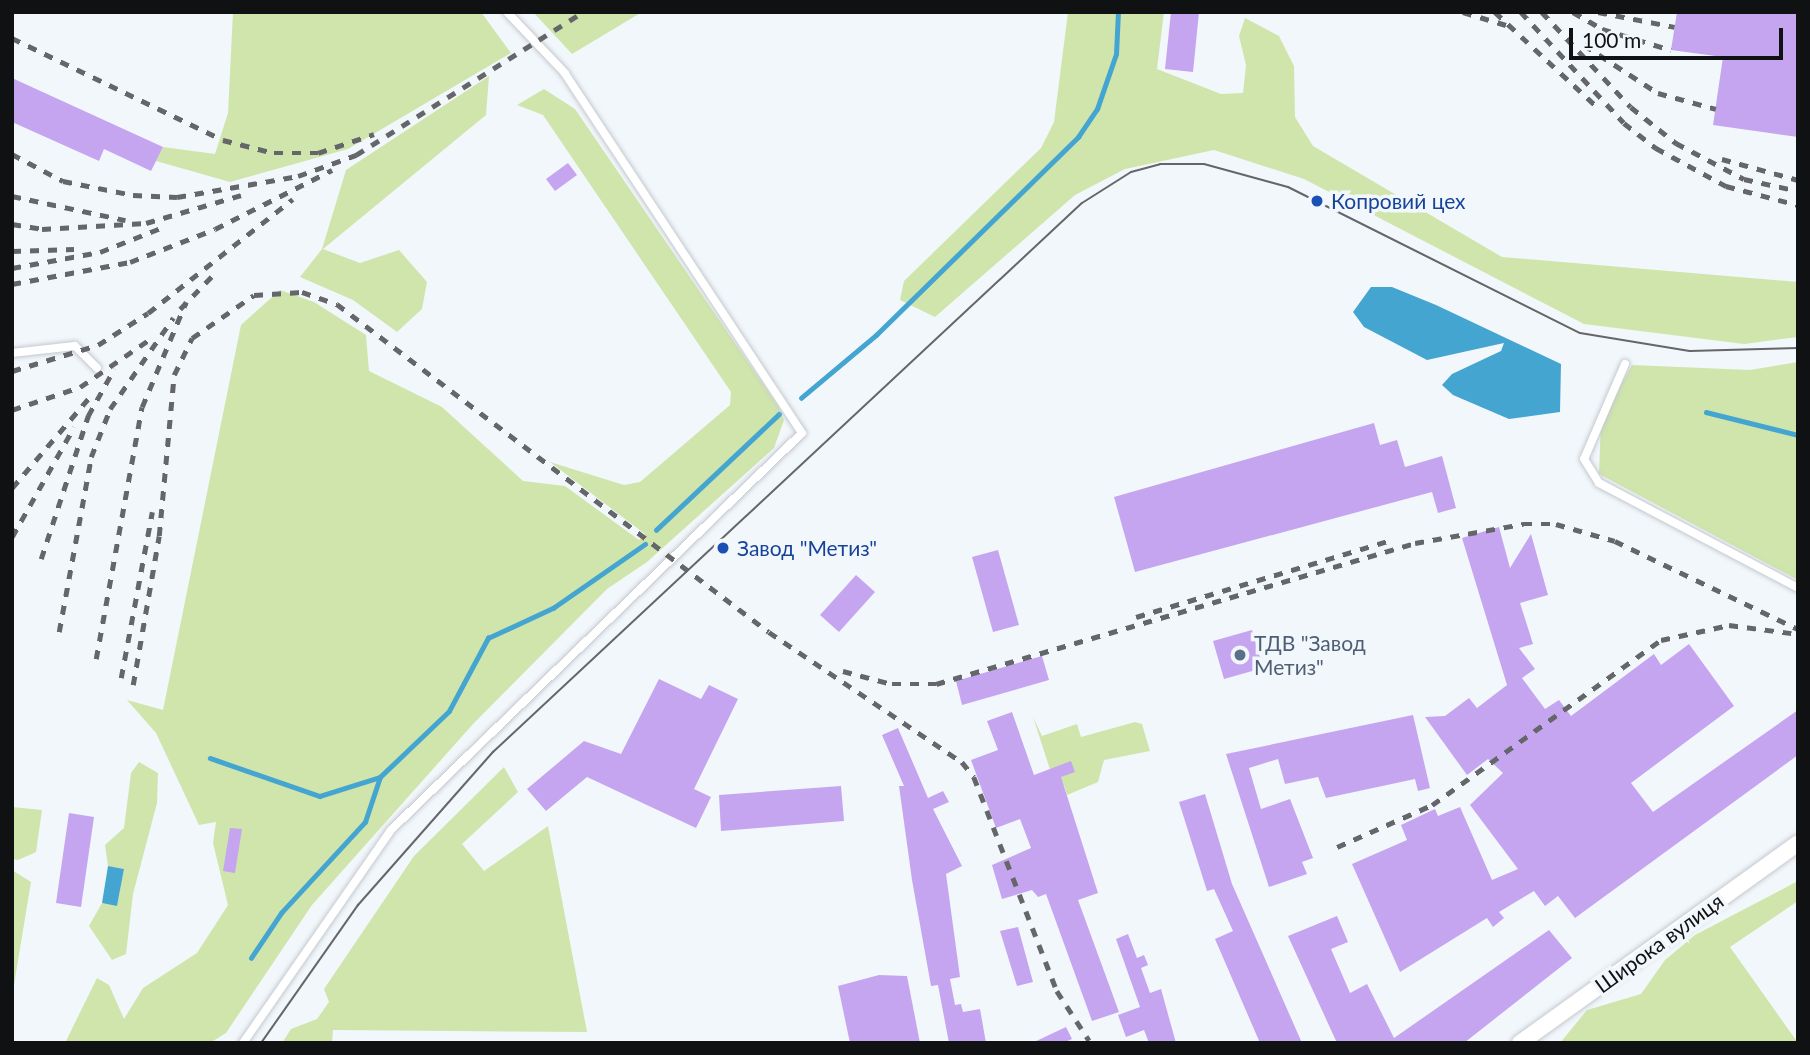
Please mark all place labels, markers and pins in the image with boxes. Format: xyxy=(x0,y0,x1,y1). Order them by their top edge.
place label: Копровий цех xyxy=(1331,188,1466,214)
marker: Копровий цех xyxy=(1309,193,1325,209)
place label: Завод "Метиз" xyxy=(737,535,877,561)
marker: Завод "Метиз" xyxy=(715,540,731,556)
place label: ТДВ "Завод Метиз" xyxy=(1254,630,1366,680)
marker: ТДВ "Завод Метиз" xyxy=(1232,647,1248,663)

